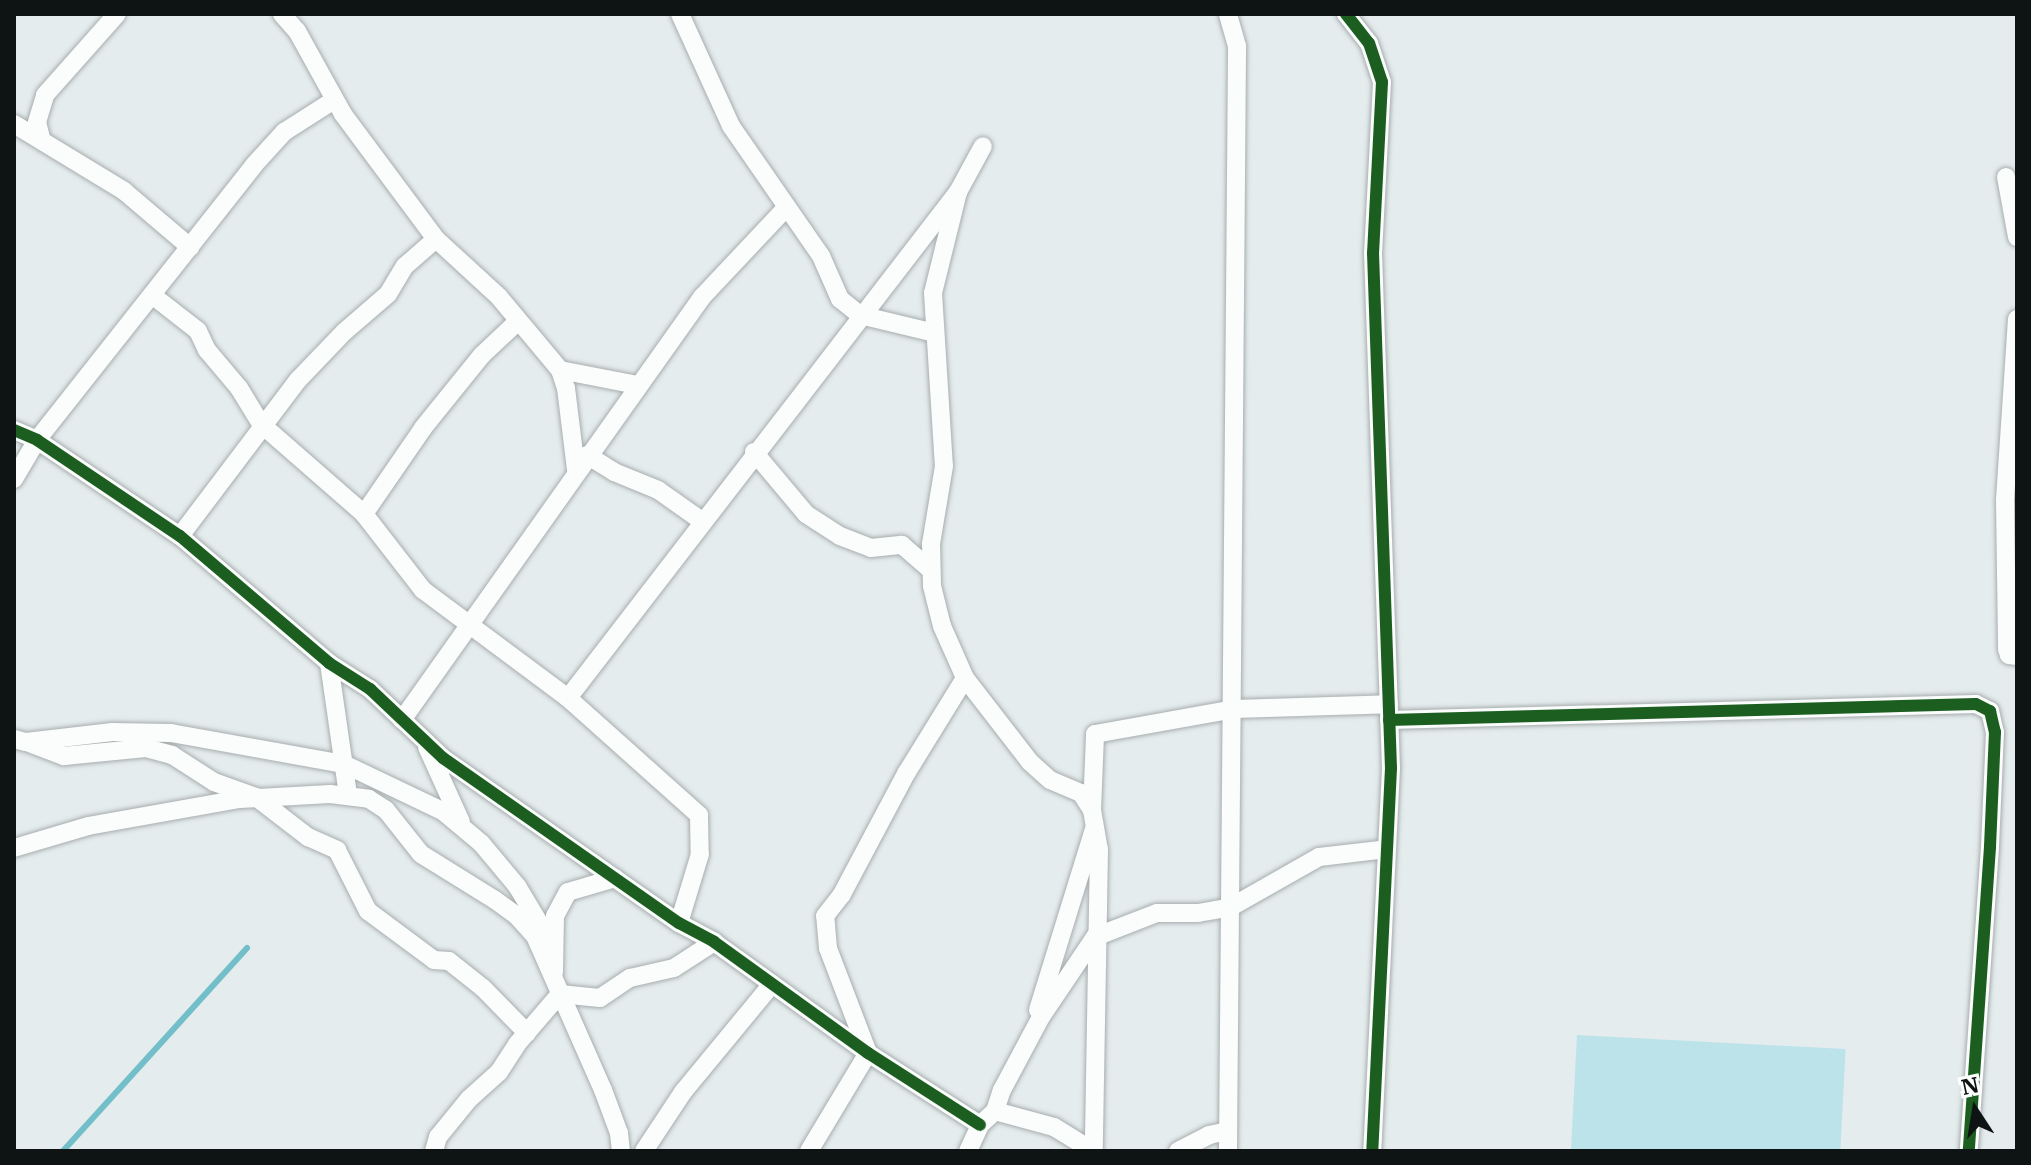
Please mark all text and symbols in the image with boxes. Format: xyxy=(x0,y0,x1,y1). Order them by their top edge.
north arrow xyxy=(1935,1069,2015,1149)
text: N xyxy=(1958,1069,1981,1101)

